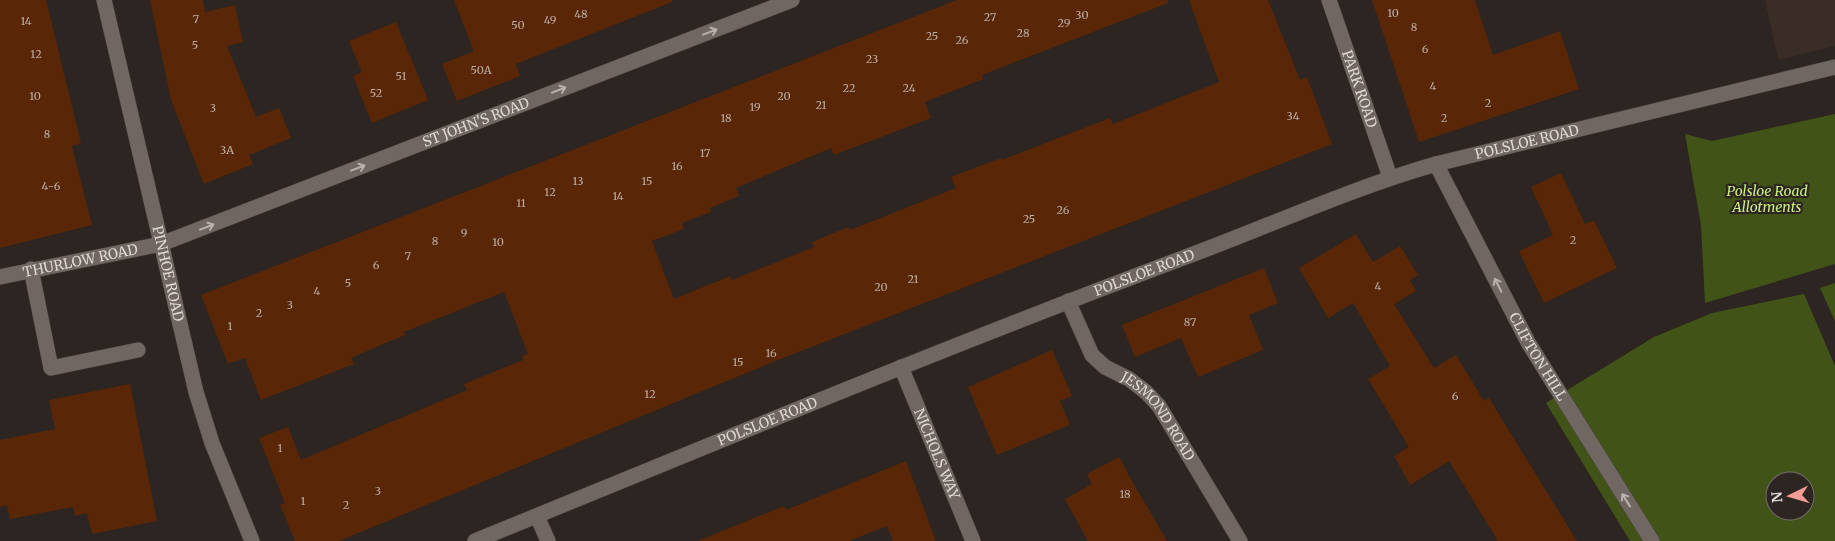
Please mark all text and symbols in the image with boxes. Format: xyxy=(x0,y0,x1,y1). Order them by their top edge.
house number: 10 xyxy=(1387,6,1399,20)
house number: 48 xyxy=(574,7,588,21)
house number: 30 xyxy=(1075,8,1089,22)
house number: 27 xyxy=(984,10,996,24)
house number: 7 xyxy=(193,12,199,26)
house number: 49 xyxy=(544,13,557,27)
house number: 14 xyxy=(20,14,32,28)
house number: 29 xyxy=(1058,16,1071,30)
house number: 50 xyxy=(511,18,525,32)
house number: 8 xyxy=(1411,20,1418,34)
house number: 28 xyxy=(1017,26,1030,40)
one-way arrow xyxy=(702,27,717,36)
house number: 25 xyxy=(926,29,938,43)
house number: 26 xyxy=(956,33,969,47)
house number: 5 xyxy=(192,38,198,52)
house number: 6 xyxy=(1422,42,1429,56)
house number: 12 xyxy=(30,47,42,61)
street label: PARK ROAD xyxy=(1338,48,1381,130)
house number: 23 xyxy=(866,52,878,66)
house number: 50A xyxy=(471,63,492,77)
house number: 51 xyxy=(396,69,406,83)
house number: 4 xyxy=(1430,79,1437,93)
house number: 22 xyxy=(843,81,855,95)
house number: 24 xyxy=(903,81,916,95)
one-way arrow xyxy=(551,85,566,95)
house number: 52 xyxy=(370,86,382,100)
house number: 10 xyxy=(29,89,41,103)
house number: 20 xyxy=(777,89,791,103)
street label: ST JOHN'S ROAD xyxy=(420,93,532,151)
house number: 2 xyxy=(1485,96,1491,110)
house number: 21 xyxy=(815,98,827,112)
house number: 19 xyxy=(749,100,761,114)
house number: 3 xyxy=(210,101,216,115)
house number: 34 xyxy=(1287,109,1300,123)
house number: 18 xyxy=(720,111,732,125)
house number: 2 xyxy=(1441,111,1447,125)
street label: POLSLOE ROAD xyxy=(1473,120,1581,163)
house number: 8 xyxy=(44,127,51,141)
house number: 3A xyxy=(220,143,234,157)
house number: 17 xyxy=(700,146,710,160)
house number: 16 xyxy=(671,159,683,173)
one-way arrow xyxy=(350,163,365,172)
house number: 13 xyxy=(573,174,583,188)
house number: 15 xyxy=(641,174,653,188)
house number: 4-6 xyxy=(42,179,61,193)
park label: Polsloe Road Allotments xyxy=(1726,182,1808,216)
house number: 12 xyxy=(544,185,556,199)
house number: 14 xyxy=(612,189,624,203)
house number: 11 xyxy=(516,196,526,210)
house number: 26 xyxy=(1057,203,1070,217)
house number: 25 xyxy=(1023,212,1035,226)
one-way arrow xyxy=(199,221,214,230)
street label: PINHOE ROAD xyxy=(148,224,188,324)
house number: 9 xyxy=(461,226,468,240)
house number: 2 xyxy=(1570,233,1576,247)
house number: 8 xyxy=(432,234,439,248)
house number: 10 xyxy=(492,235,504,249)
street label: THURLOW ROAD xyxy=(21,240,140,281)
street label: POLSLOE ROAD xyxy=(1091,245,1198,300)
house number: 7 xyxy=(405,249,411,263)
house number: 6 xyxy=(373,258,380,272)
house number: 21 xyxy=(907,272,919,286)
house number: 5 xyxy=(345,276,351,290)
one-way arrow xyxy=(1493,278,1502,293)
house number: 4 xyxy=(1375,279,1382,293)
house number: 20 xyxy=(874,280,888,294)
house number: 4 xyxy=(314,284,321,298)
house number: 3 xyxy=(287,298,293,312)
house number: 2 xyxy=(256,306,262,320)
street label: CLIFTON HILL xyxy=(1505,309,1571,404)
house number: 87 xyxy=(1184,315,1196,329)
house number: 1 xyxy=(228,319,233,333)
house number: 16 xyxy=(765,346,777,360)
house number: 15 xyxy=(732,355,744,369)
street label: JESMOND ROAD xyxy=(1117,367,1199,464)
house number: 12 xyxy=(644,387,656,401)
house number: 6 xyxy=(1452,389,1459,403)
street label: POLSLOE ROAD xyxy=(715,393,821,450)
street label: NICHOLS WAY xyxy=(910,406,964,503)
house number: 1 xyxy=(278,441,283,455)
north arrow xyxy=(1765,471,1815,521)
house number: 3 xyxy=(375,484,381,498)
house number: 18 xyxy=(1119,487,1131,501)
text: N xyxy=(1768,491,1786,503)
one-way arrow xyxy=(1621,493,1631,507)
house number: 1 xyxy=(301,494,306,508)
house number: 2 xyxy=(343,498,349,512)

